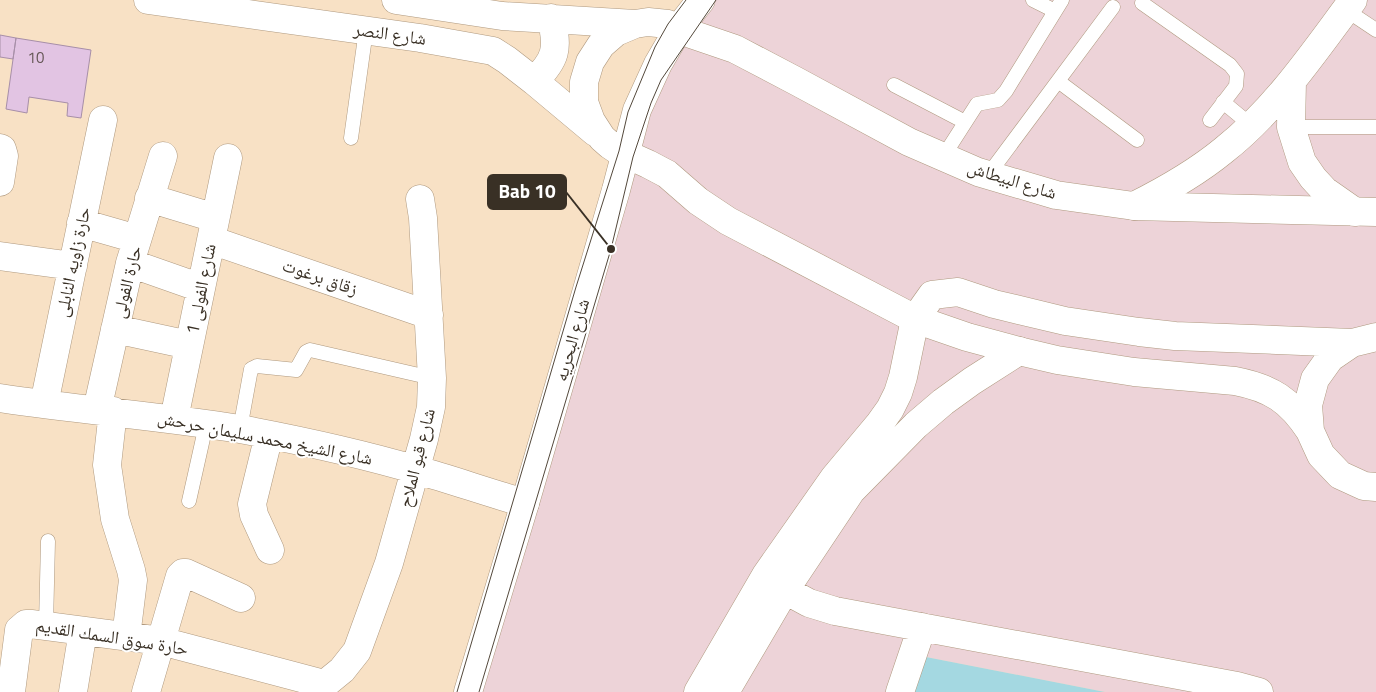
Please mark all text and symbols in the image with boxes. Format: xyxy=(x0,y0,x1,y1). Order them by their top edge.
street label: شارع النصر xyxy=(351,15,428,52)
house number: 10 xyxy=(28,46,44,69)
street label: شارع البيطاش xyxy=(964,153,1060,206)
callout: Bab 10 xyxy=(488,175,566,209)
text: Bab 10 xyxy=(498,176,556,205)
street label: حارة زاويه النابلى xyxy=(48,204,97,319)
street label: شارع الفولى 1 xyxy=(178,241,223,337)
street label: حارة الفولى xyxy=(104,243,149,321)
street label: زقاق برغوت xyxy=(279,251,362,302)
street label: شارع البحريه xyxy=(547,295,596,384)
street label: شارع الشيخ محمد سليمان حرحش xyxy=(155,403,375,472)
street label: شارع قبو الملاح xyxy=(391,405,442,510)
street label: حارة سوق السمك القديم xyxy=(34,611,190,662)

